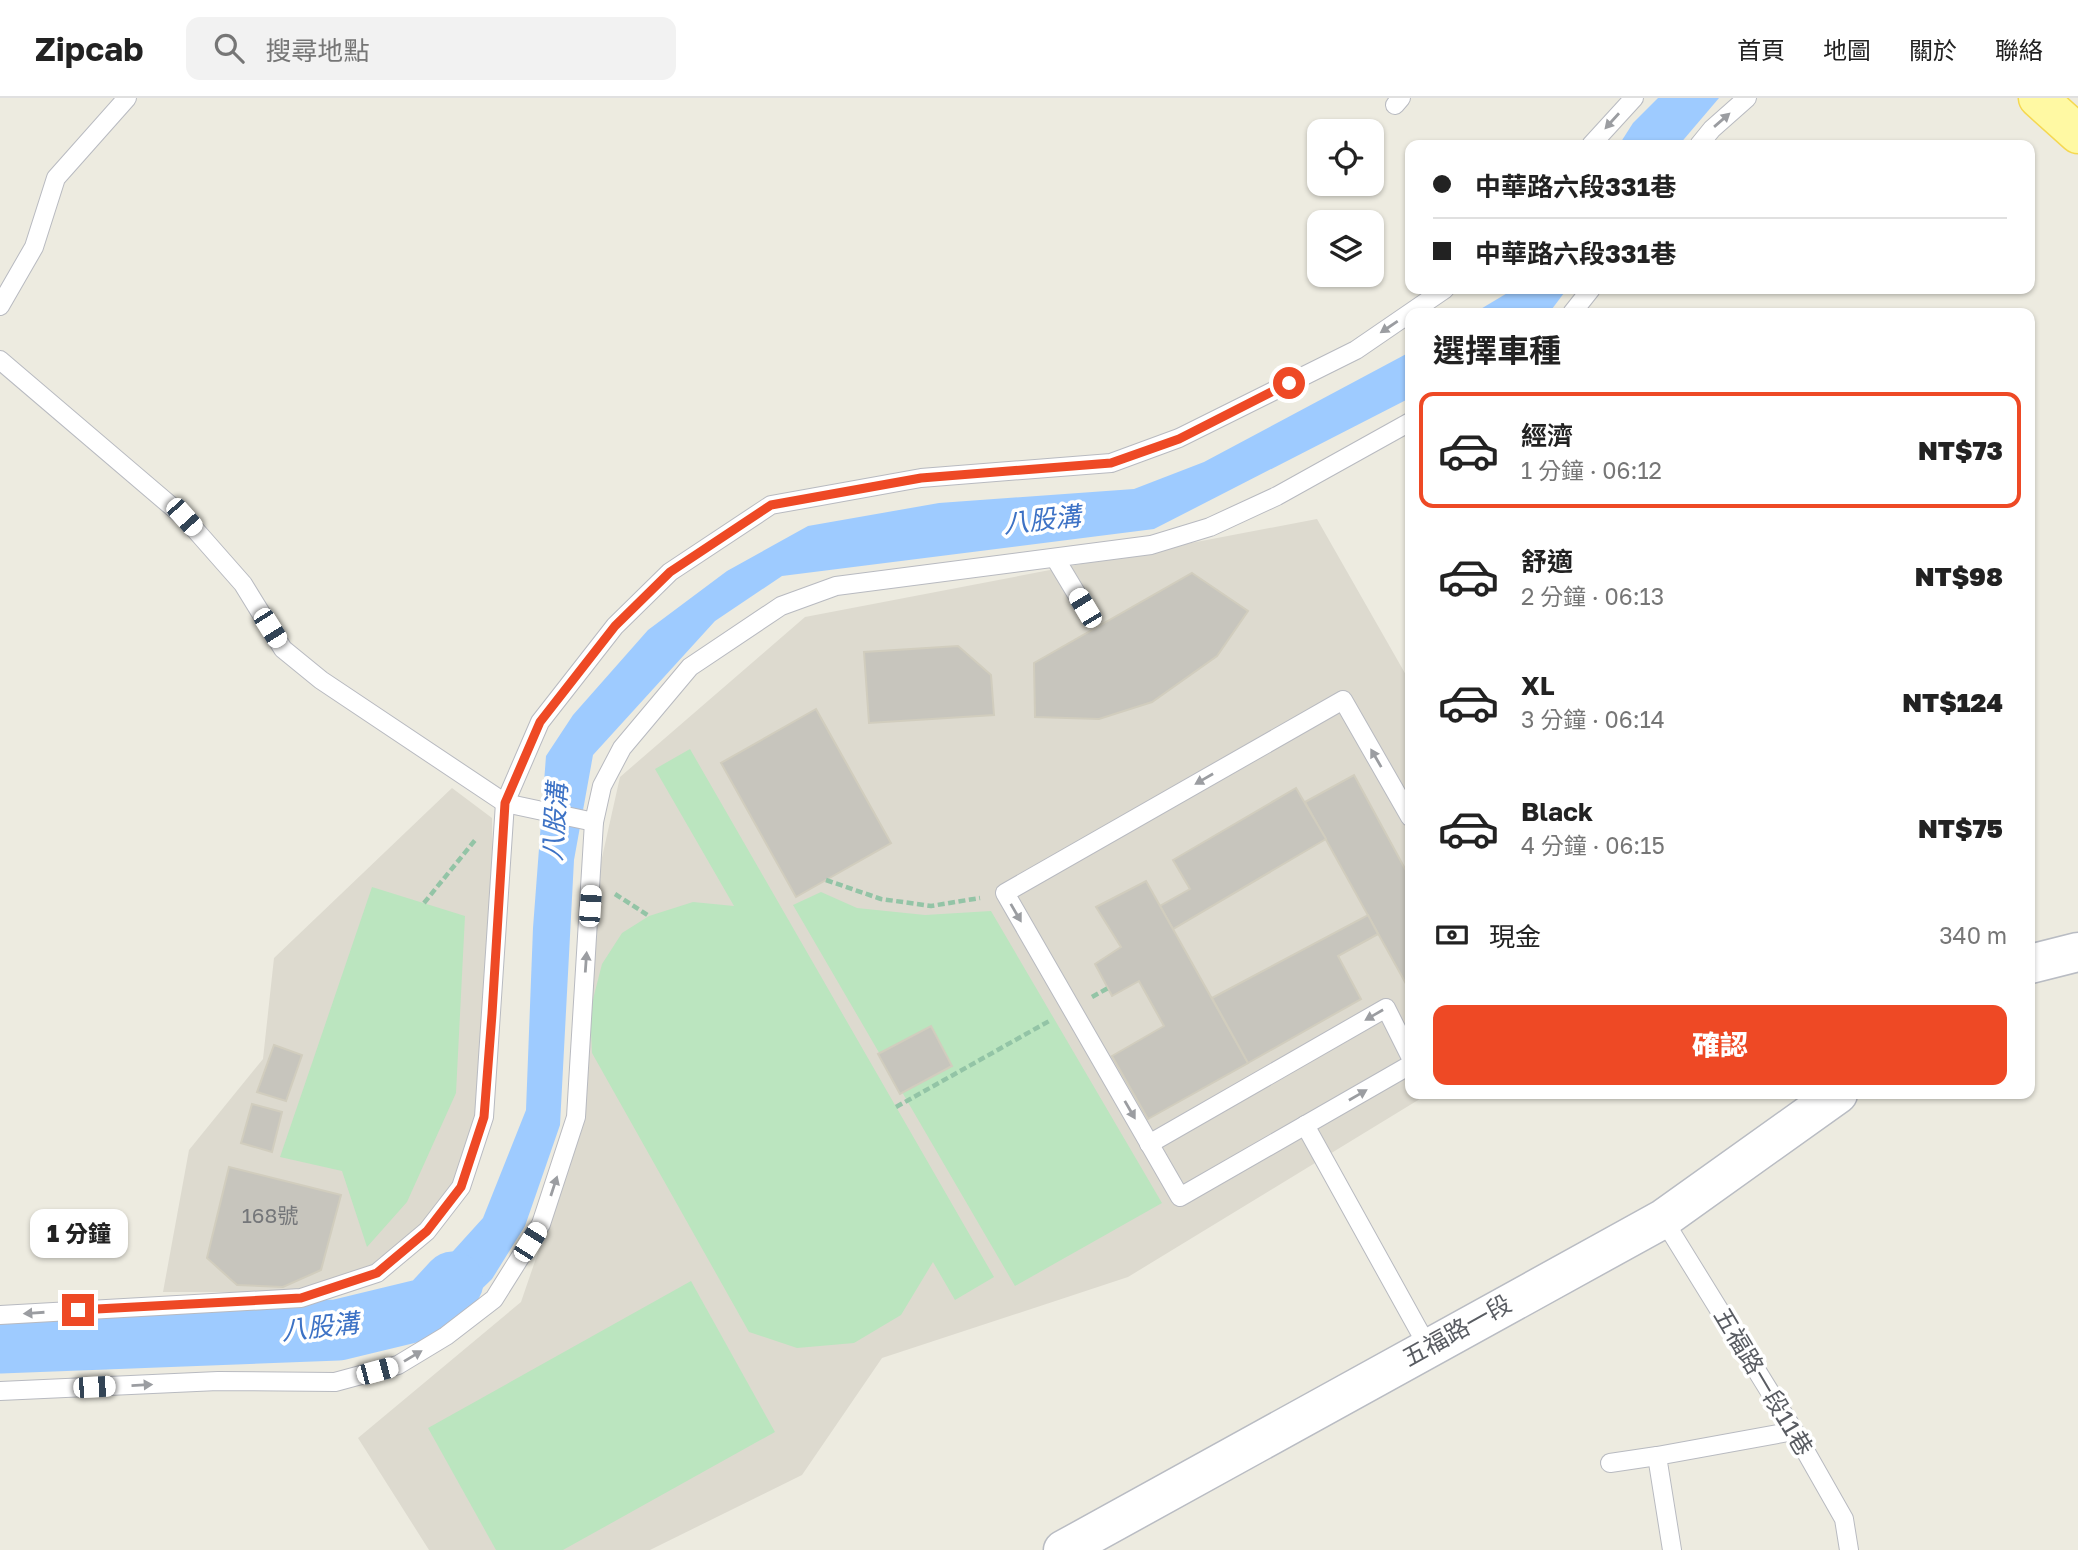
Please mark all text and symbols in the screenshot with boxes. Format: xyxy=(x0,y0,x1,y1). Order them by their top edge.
search box xyxy=(186,17,676,80)
text: Zipcab xyxy=(35,29,144,68)
icon: search xyxy=(210,29,248,67)
text: 搜尋地點 xyxy=(266,35,370,66)
text: 首頁 xyxy=(1737,35,1785,64)
text: 地圖 xyxy=(1823,35,1871,64)
text: 關於 xyxy=(1909,35,1957,64)
text: 聯絡 xyxy=(1995,35,2043,64)
one-way arrow xyxy=(1604,112,1620,130)
one-way arrow xyxy=(1713,113,1730,128)
map controls xyxy=(1307,119,1384,287)
button: locate xyxy=(1307,119,1384,196)
text: 中華路六段331巷 xyxy=(1475,171,1676,202)
button: layers xyxy=(1307,210,1384,287)
text: 中華路六段331巷 xyxy=(1475,238,1676,269)
one-way arrow xyxy=(1380,320,1398,334)
text: 選擇車種 xyxy=(1433,331,1561,369)
route start xyxy=(1273,367,1305,399)
icon: car xyxy=(1437,419,1500,482)
text: 經濟 xyxy=(1521,420,1573,451)
text: NT$73 xyxy=(1918,435,2003,466)
text: 1 分鐘 · 06:12 xyxy=(1521,456,1662,484)
car xyxy=(163,494,206,540)
water label: 八股溝 xyxy=(1002,500,1086,539)
icon: car xyxy=(1437,545,1500,608)
text: 舒適 xyxy=(1521,546,1573,577)
text: NT$98 xyxy=(1915,561,2003,592)
text: 2 分鐘 · 06:13 xyxy=(1521,582,1664,610)
car xyxy=(1066,585,1105,631)
car xyxy=(250,605,291,651)
text: XL xyxy=(1521,670,1555,701)
icon: car xyxy=(1437,671,1500,734)
text: NT$124 xyxy=(1902,687,2003,718)
text: 3 分鐘 · 06:14 xyxy=(1521,705,1665,733)
one-way arrow xyxy=(1370,748,1383,767)
one-way arrow xyxy=(1194,773,1213,786)
water label: 八股溝 xyxy=(536,778,573,862)
text: Black xyxy=(1521,796,1593,827)
icon: car xyxy=(1437,797,1500,860)
text: NT$75 xyxy=(1918,813,2003,844)
text: 4 分鐘 · 06:15 xyxy=(1521,831,1665,859)
car xyxy=(579,884,602,928)
one-way arrow xyxy=(1010,904,1022,923)
icon: cash xyxy=(1433,916,1471,954)
text: 現金 xyxy=(1489,921,1541,952)
text: 340 m xyxy=(1939,921,2007,949)
one-way arrow xyxy=(581,951,592,973)
button: 確認 xyxy=(1433,1005,2007,1085)
one-way arrow xyxy=(1364,1009,1383,1021)
one-way arrow xyxy=(1348,1089,1367,1101)
one-way arrow xyxy=(1124,1101,1136,1120)
one-way arrow xyxy=(549,1175,559,1196)
house number: 168號 xyxy=(242,1202,298,1228)
callout: 1 分鐘 xyxy=(29,1208,127,1258)
text: 1 分鐘 xyxy=(47,1219,111,1247)
car xyxy=(510,1219,551,1265)
street label: 五福路一段 xyxy=(1397,1288,1516,1371)
route end xyxy=(62,1294,94,1326)
street label: 五福路一段11巷 xyxy=(1709,1302,1820,1460)
one-way arrow xyxy=(23,1307,45,1318)
water label: 八股溝 xyxy=(280,1307,364,1346)
one-way arrow xyxy=(404,1350,423,1362)
car xyxy=(354,1355,401,1387)
car xyxy=(73,1375,116,1399)
one-way arrow xyxy=(131,1379,153,1390)

